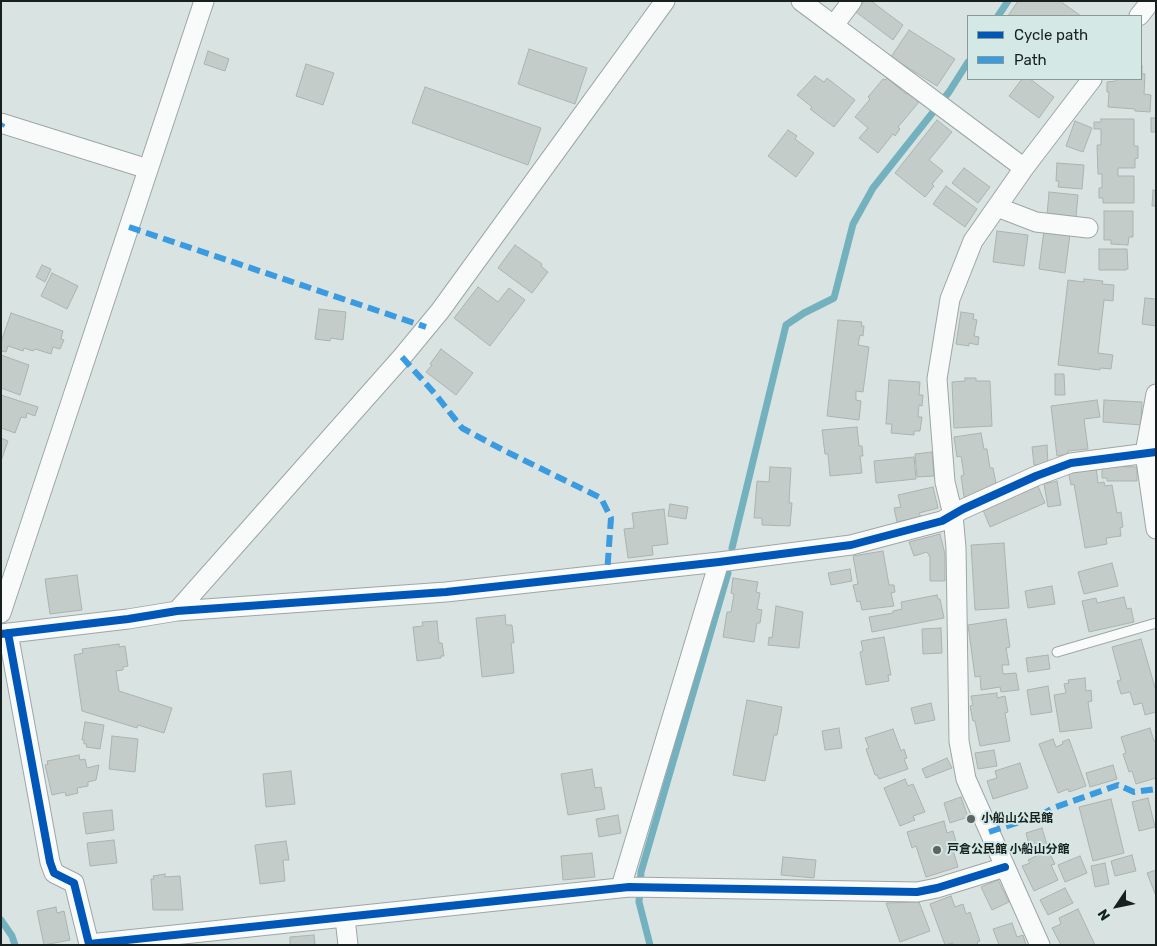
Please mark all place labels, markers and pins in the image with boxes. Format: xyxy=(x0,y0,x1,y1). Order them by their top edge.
place label: 小船山公民館 xyxy=(981,812,1053,826)
marker: 小船山公民館 xyxy=(965,813,977,825)
place label: 戸倉公民館 小船山分館 xyxy=(947,843,1070,857)
marker: 戸倉公民館 小船山分館 xyxy=(931,844,943,856)

